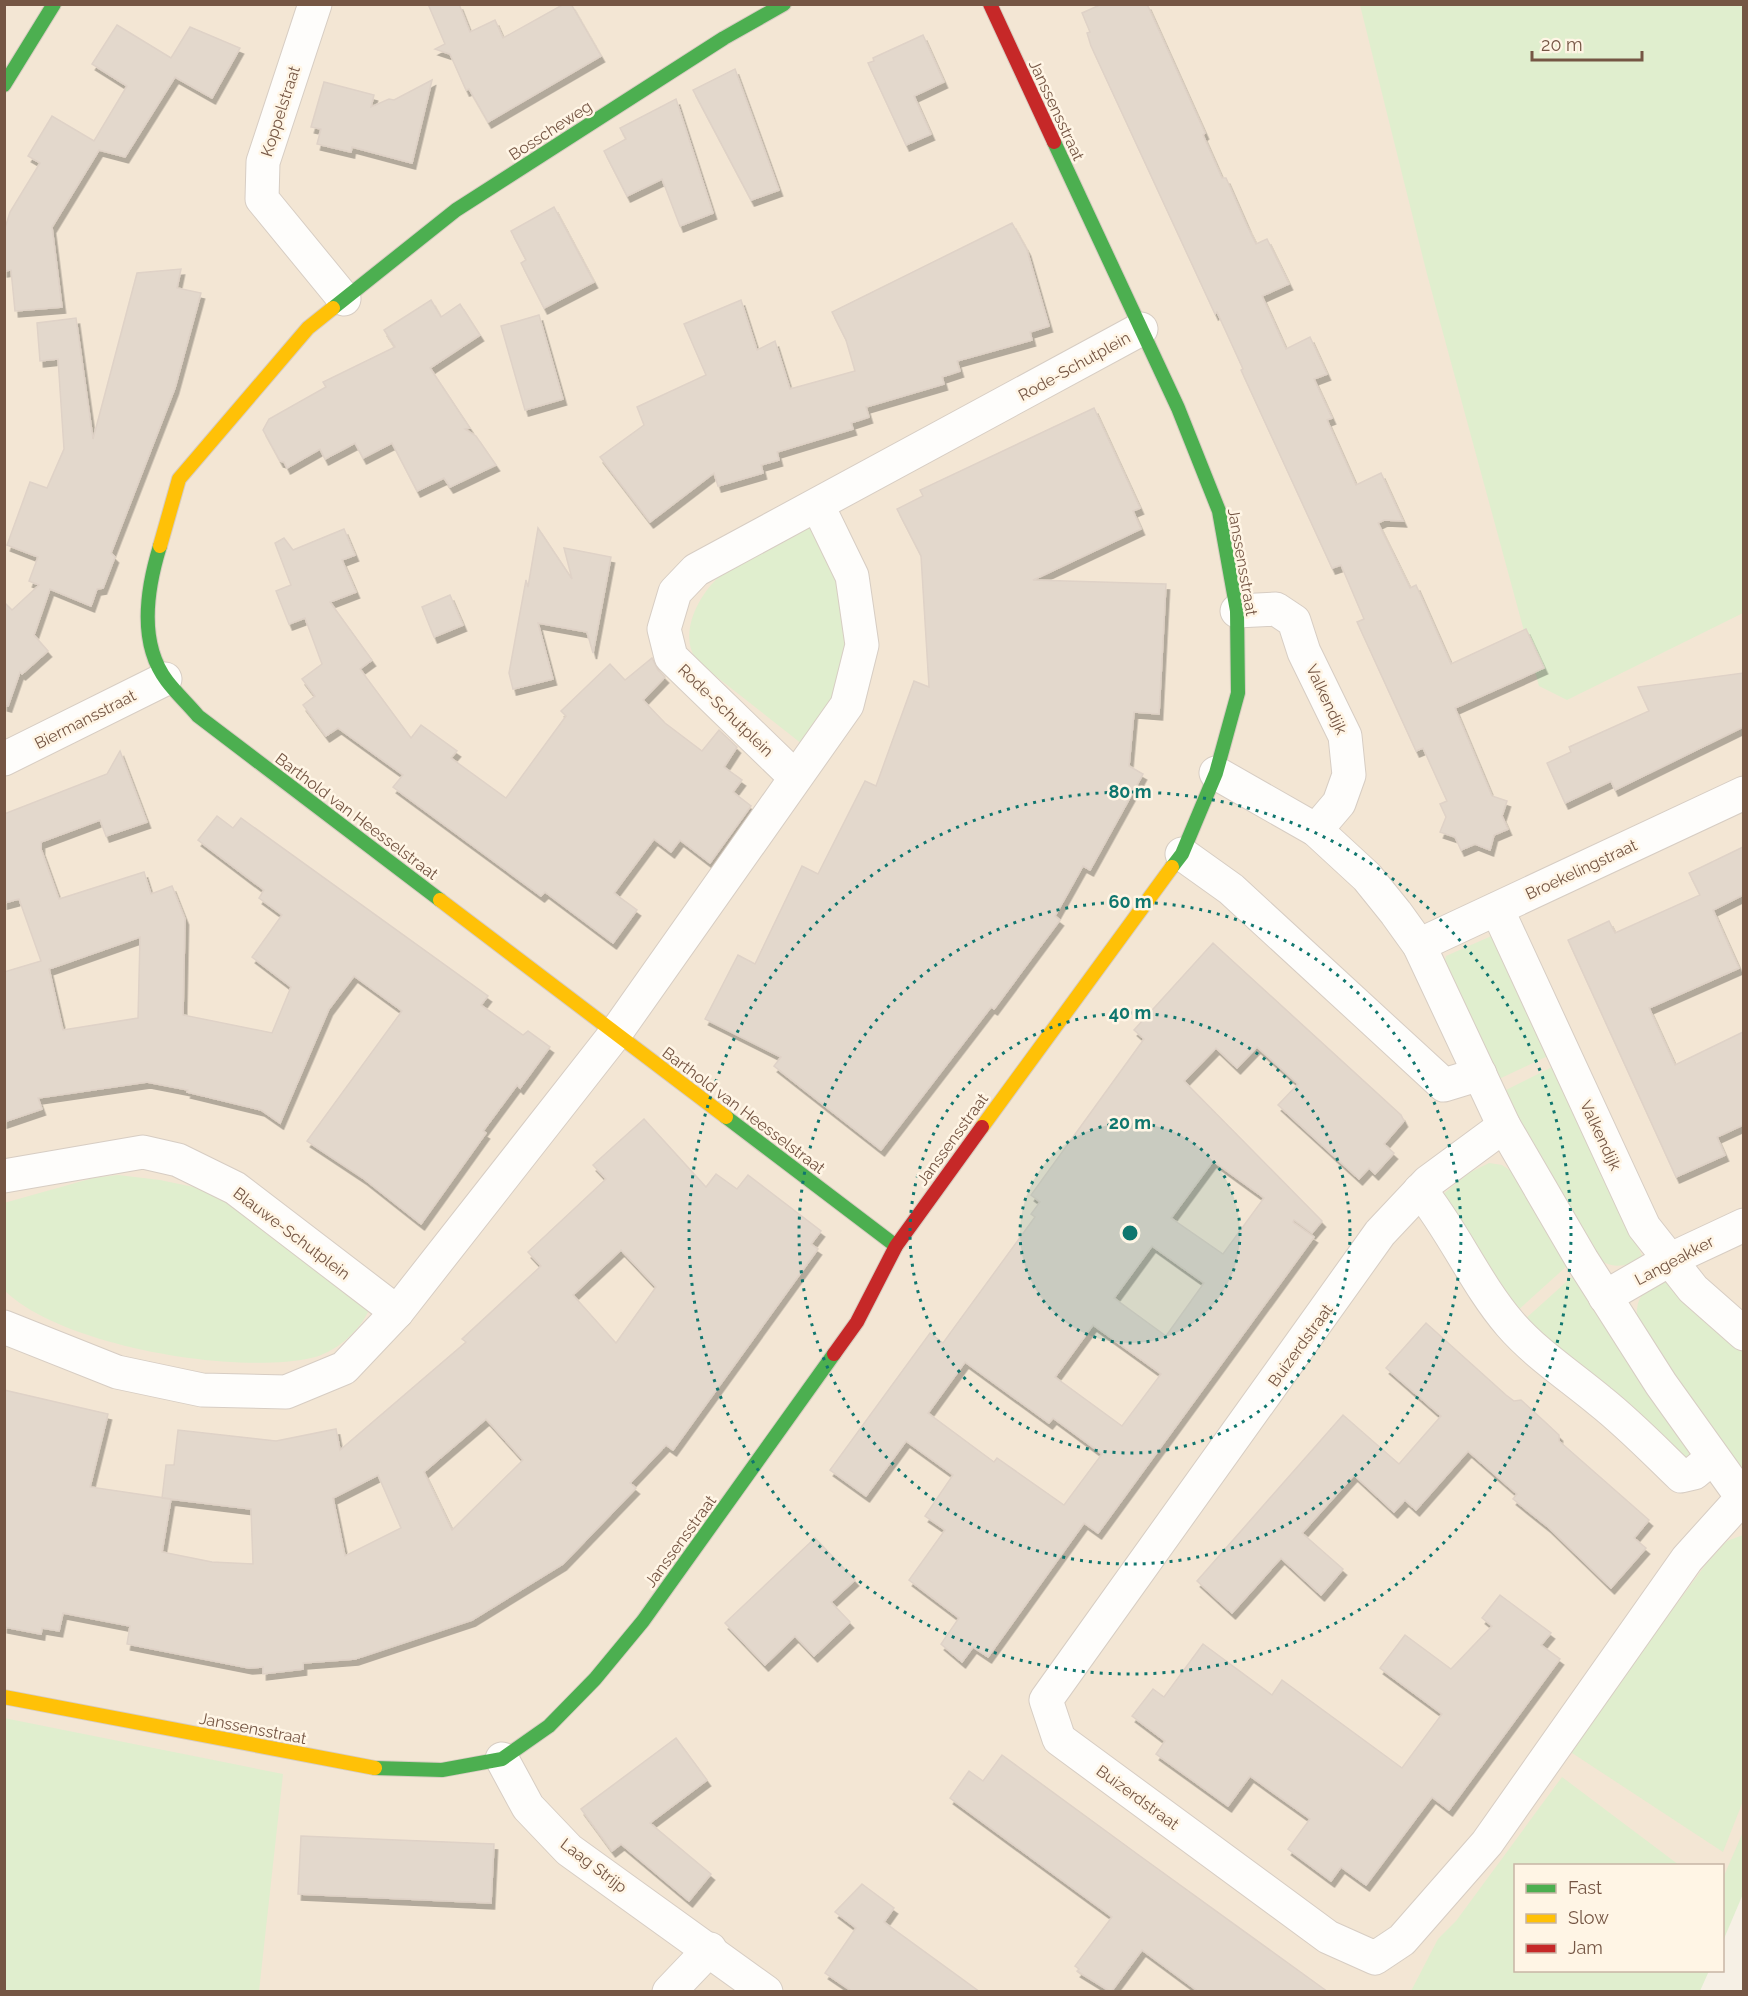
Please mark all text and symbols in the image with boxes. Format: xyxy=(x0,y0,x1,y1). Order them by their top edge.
scale bar xyxy=(1532,24,1642,62)
text: 20 m xyxy=(1541,34,1583,55)
street label: Janssensstraat xyxy=(1025,57,1088,164)
street label: Koppelstraat xyxy=(257,63,304,159)
street label: Bosscheweg xyxy=(505,97,595,164)
street label: Rode-Schutplein xyxy=(1015,328,1133,405)
street label: Janssensstraat xyxy=(1224,507,1261,618)
street label: Rode-Schutplein xyxy=(674,660,777,761)
street label: Valkendijk xyxy=(1302,661,1351,738)
street label: Biermansstraat xyxy=(31,685,140,753)
street label: Barthold van Heesselstraat xyxy=(272,749,442,884)
text: 80 m xyxy=(1108,781,1152,802)
street label: Broekelingstraat xyxy=(1522,835,1641,904)
text: 60 m xyxy=(1108,891,1152,912)
text: 40 m xyxy=(1109,1002,1151,1023)
street label: Barthold van Heesselstraat xyxy=(659,1043,829,1178)
street label: Janssensstraat xyxy=(913,1089,992,1189)
street label: Valkendijk xyxy=(1576,1097,1625,1174)
text: 20 m xyxy=(1109,1112,1151,1133)
street label: Blauwe-Schutplein xyxy=(230,1183,354,1283)
centre of rings xyxy=(1120,1223,1140,1243)
street label: Langeakker xyxy=(1631,1231,1717,1289)
street label: Buizerdstraat xyxy=(1264,1300,1337,1390)
street label: Janssensstraat xyxy=(641,1491,720,1591)
street label: Janssensstraat xyxy=(198,1709,309,1748)
street label: Buizerdstraat xyxy=(1093,1761,1183,1834)
street label: Laag Strijp xyxy=(557,1834,631,1897)
legend xyxy=(1514,1864,1724,1972)
text: Fast xyxy=(1568,1877,1602,1898)
text: Slow xyxy=(1568,1907,1609,1928)
text: Jam xyxy=(1568,1937,1603,1958)

